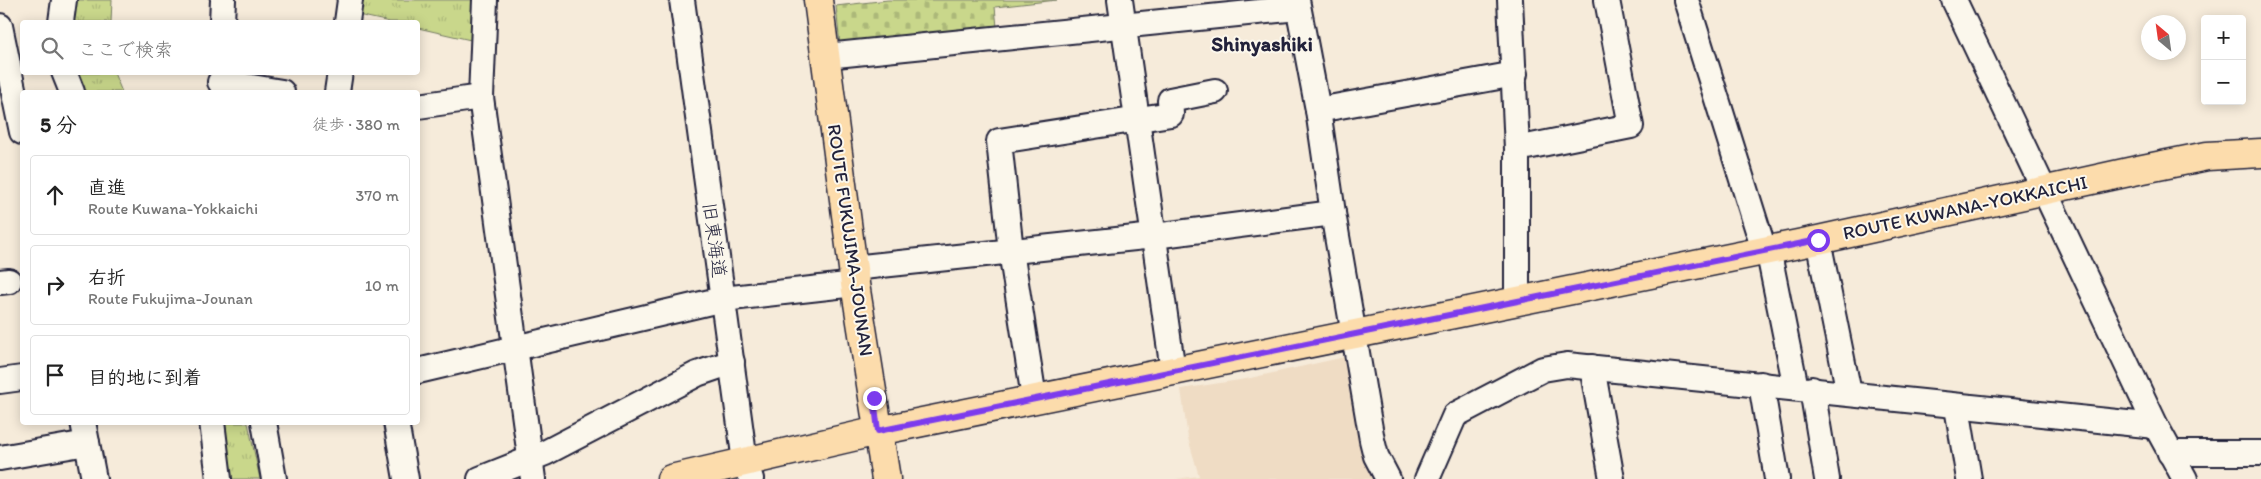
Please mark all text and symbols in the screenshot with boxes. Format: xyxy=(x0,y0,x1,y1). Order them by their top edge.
north arrow xyxy=(2141,15,2186,60)
map controls xyxy=(2201,15,2246,105)
button: + xyxy=(2201,15,2246,60)
search box xyxy=(20,20,420,75)
district label: Shinyashiki xyxy=(1211,31,1313,57)
icon: search xyxy=(38,34,66,62)
text: ここで検索 xyxy=(78,38,173,61)
button: − xyxy=(2201,60,2246,105)
text: 5 分 xyxy=(40,112,77,137)
text: 徒歩 · 380 m xyxy=(313,115,400,134)
street label: ROUTE FUKUJIMA-JOUNAN xyxy=(823,123,878,358)
street label: ROUTE KUWANA-YOKKAICHI xyxy=(1841,170,2089,245)
text: 直進 xyxy=(88,176,126,199)
icon: ahead xyxy=(41,181,69,209)
text: 370 m xyxy=(355,186,399,205)
text: Route Kuwana-Yokkaichi xyxy=(88,199,258,218)
street label: 旧東海道 xyxy=(698,201,731,279)
route start xyxy=(1807,229,1830,252)
text: 右折 xyxy=(88,266,126,289)
icon: right xyxy=(41,271,69,299)
text: 10 m xyxy=(365,276,399,295)
text: Route Fukujima-Jounan xyxy=(88,289,253,308)
icon: arrive xyxy=(41,361,69,389)
text: 目的地に到着 xyxy=(88,366,202,389)
route end xyxy=(863,387,886,410)

